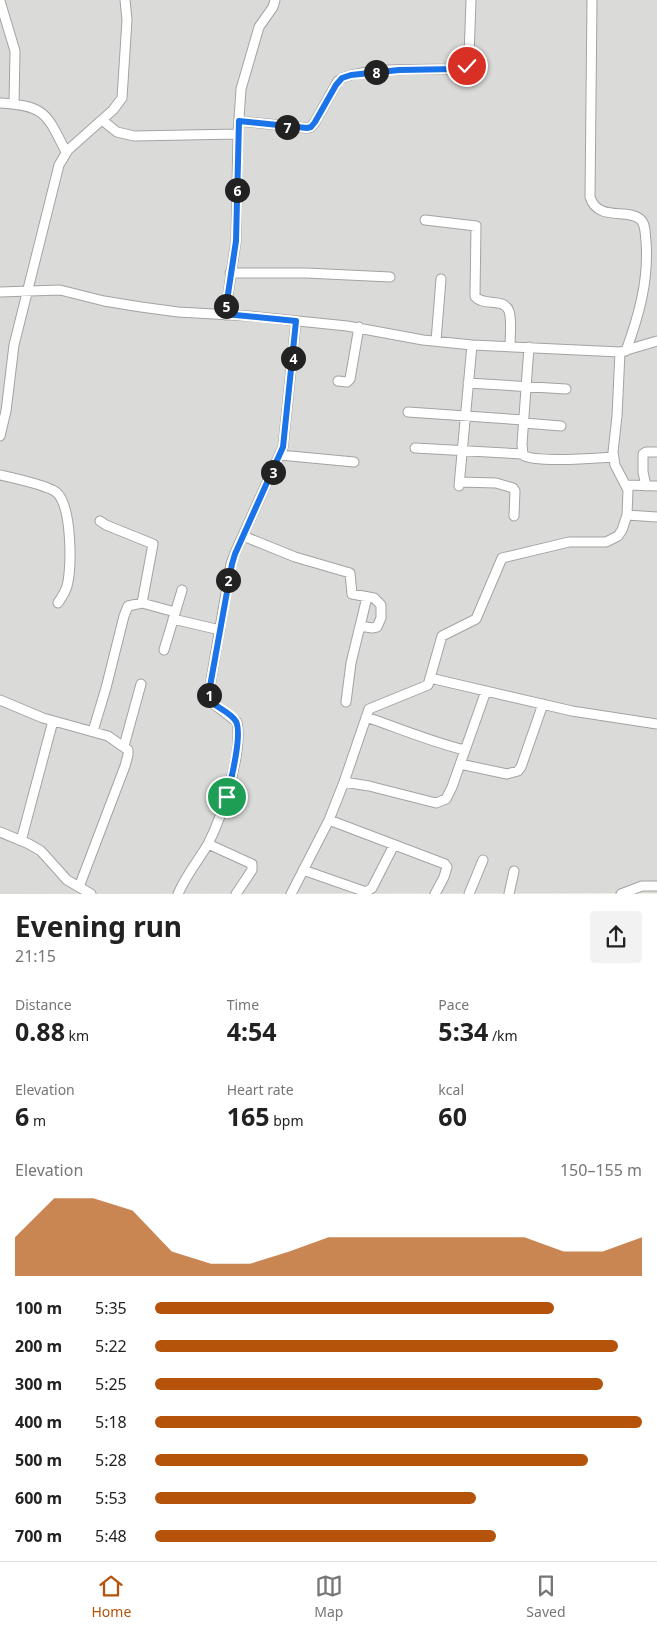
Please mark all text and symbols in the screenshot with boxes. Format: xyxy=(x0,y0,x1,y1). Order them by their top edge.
pin xyxy=(446,45,488,87)
icon: check xyxy=(453,52,481,80)
pin: 8 xyxy=(364,60,388,84)
text: 8 xyxy=(372,63,381,82)
pin: 7 xyxy=(274,114,300,140)
text: 7 xyxy=(283,118,292,137)
pin: 6 xyxy=(224,178,250,202)
text: 6 xyxy=(233,181,242,200)
pin: 5 xyxy=(214,294,238,318)
text: 5 xyxy=(222,297,231,316)
pin: 4 xyxy=(280,346,306,370)
text: 4 xyxy=(289,349,298,368)
pin: 3 xyxy=(260,460,286,484)
text: 3 xyxy=(269,463,278,482)
pin: 2 xyxy=(216,568,240,592)
text: 2 xyxy=(224,571,233,590)
pin: 1 xyxy=(196,682,222,708)
text: 1 xyxy=(205,686,214,705)
pin xyxy=(206,776,248,818)
icon: arrive xyxy=(213,783,241,811)
text: Evening run xyxy=(15,907,182,945)
button: share xyxy=(590,911,642,963)
text: 21:15 xyxy=(15,945,56,967)
text: Distance xyxy=(15,995,72,1014)
text: Time xyxy=(227,995,259,1014)
text: Pace xyxy=(438,995,469,1014)
text: 0.88 xyxy=(15,1014,65,1048)
text: 4:54 xyxy=(227,1014,277,1048)
text: 5:34 xyxy=(438,1014,488,1048)
text: km xyxy=(65,1026,89,1045)
text: /km xyxy=(488,1026,518,1045)
text: Elevation xyxy=(15,1080,75,1099)
text: Heart rate xyxy=(227,1080,294,1099)
text: kcal xyxy=(438,1080,464,1099)
text: 6 xyxy=(15,1099,29,1133)
text: 165 xyxy=(227,1099,270,1133)
text: 60 xyxy=(438,1099,467,1133)
text: m xyxy=(29,1111,46,1130)
text: bpm xyxy=(270,1111,304,1130)
text: Elevation xyxy=(15,1159,83,1181)
text: 150–155 m xyxy=(560,1159,642,1181)
text: 100 m xyxy=(15,1297,62,1319)
text: 5:35 xyxy=(95,1297,127,1319)
text: 200 m xyxy=(15,1335,62,1357)
text: 5:22 xyxy=(95,1335,127,1357)
text: 300 m xyxy=(15,1373,62,1395)
text: 5:25 xyxy=(95,1373,127,1395)
text: 400 m xyxy=(15,1411,62,1433)
text: 5:18 xyxy=(95,1411,127,1433)
text: 500 m xyxy=(15,1449,62,1471)
text: 5:28 xyxy=(95,1449,127,1471)
text: 600 m xyxy=(15,1487,62,1509)
text: 5:53 xyxy=(95,1487,127,1509)
text: 700 m xyxy=(15,1525,62,1547)
text: 5:48 xyxy=(95,1525,127,1547)
tab: Home xyxy=(91,1572,131,1621)
tab: Map xyxy=(314,1572,343,1621)
tab: Saved xyxy=(526,1572,566,1621)

